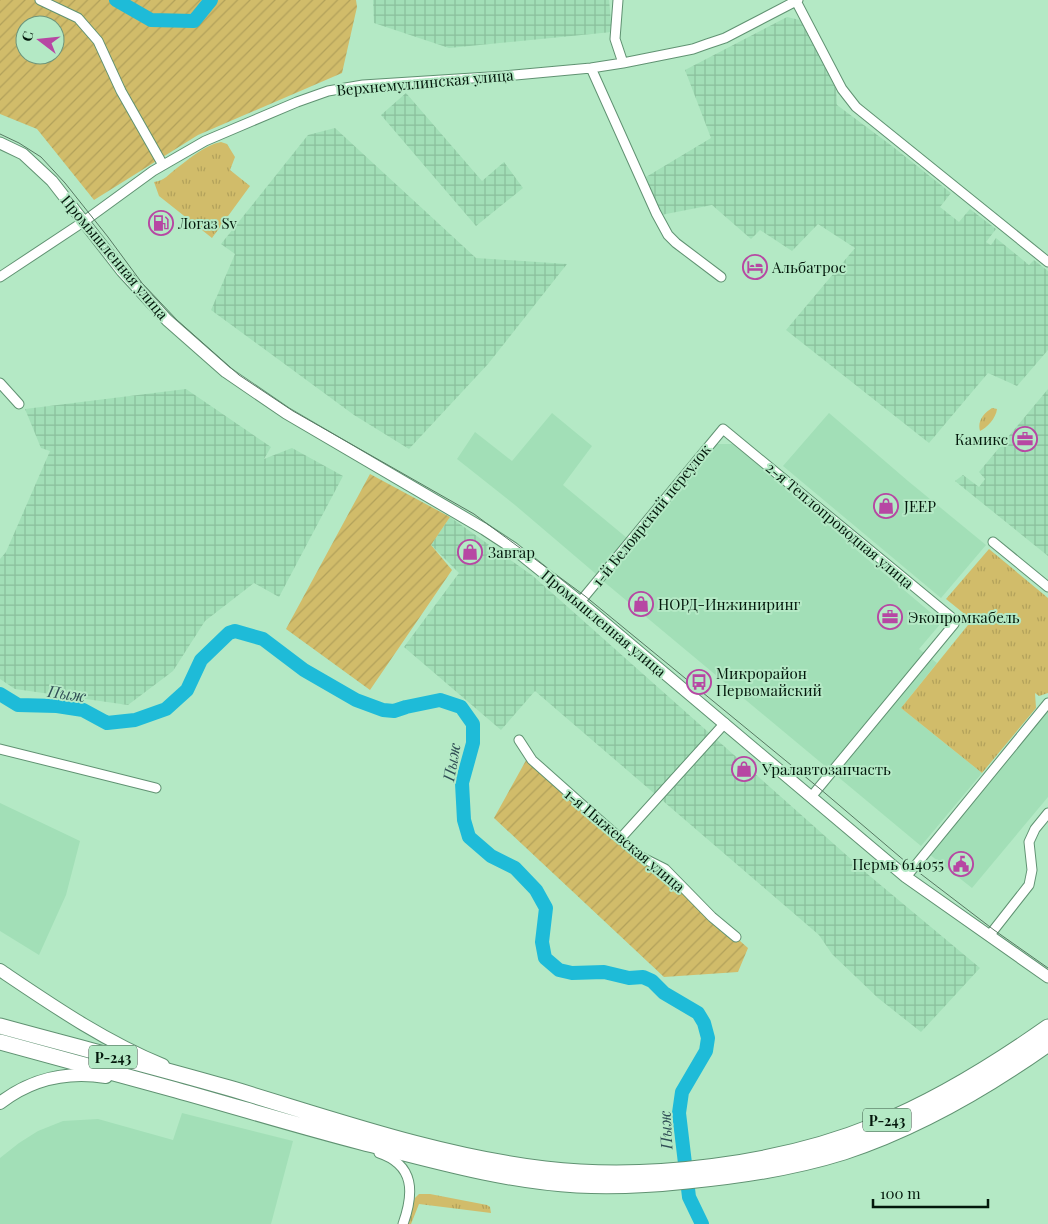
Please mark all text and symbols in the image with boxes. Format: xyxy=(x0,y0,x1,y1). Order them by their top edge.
north arrow xyxy=(15,15,65,65)
text: С xyxy=(17,29,38,44)
street label: Верхнемуллинская улица xyxy=(336,64,515,100)
street label: Промышленная улица xyxy=(57,190,173,324)
fuel station icon: Логаз Sv xyxy=(148,210,174,236)
place label: Логаз Sv xyxy=(177,213,238,233)
hotel icon: Альбатрос xyxy=(742,254,768,280)
place label: Альбатрос xyxy=(771,257,846,277)
office icon: Камикс xyxy=(1012,426,1038,452)
place label: Камикс xyxy=(955,429,1008,449)
street label: 1-й Белоярский переулок xyxy=(587,439,715,590)
street label: 2-я Теплопроводная улица xyxy=(762,457,918,593)
shop icon: JEEP xyxy=(873,493,899,519)
place label: JEEP xyxy=(903,496,936,516)
shop icon: Завгар xyxy=(457,539,483,565)
place label: Завгар xyxy=(488,542,535,562)
street label: Промышленная улица xyxy=(537,565,671,681)
shop icon: НОРД-Инжиниринг xyxy=(628,591,654,617)
place label: НОРД-Инжиниринг xyxy=(658,594,801,614)
office icon: Экопромкабель xyxy=(877,604,903,630)
place label: Экопромкабель xyxy=(908,607,1020,627)
place label: Микрорайон Первомайский xyxy=(716,663,822,700)
bus stop icon: Микрорайон Первомайский xyxy=(686,669,712,695)
water label: Пыж xyxy=(45,680,88,706)
water label: Пыж xyxy=(437,741,465,784)
shop icon: Уралавтозапчасть xyxy=(731,756,757,782)
place label: Уралавтозапчасть xyxy=(761,759,891,779)
street label: 1-я Пыжевская улица xyxy=(561,784,690,897)
public building icon: Пермь 614055 xyxy=(948,851,974,877)
place label: Пермь 614055 xyxy=(852,854,944,874)
road number: Р-243 xyxy=(89,1046,137,1068)
road number: Р-243 xyxy=(863,1108,911,1132)
water label: Пыж xyxy=(653,1110,677,1151)
scale bar xyxy=(873,1176,988,1208)
text: 100 m xyxy=(880,1183,921,1203)

